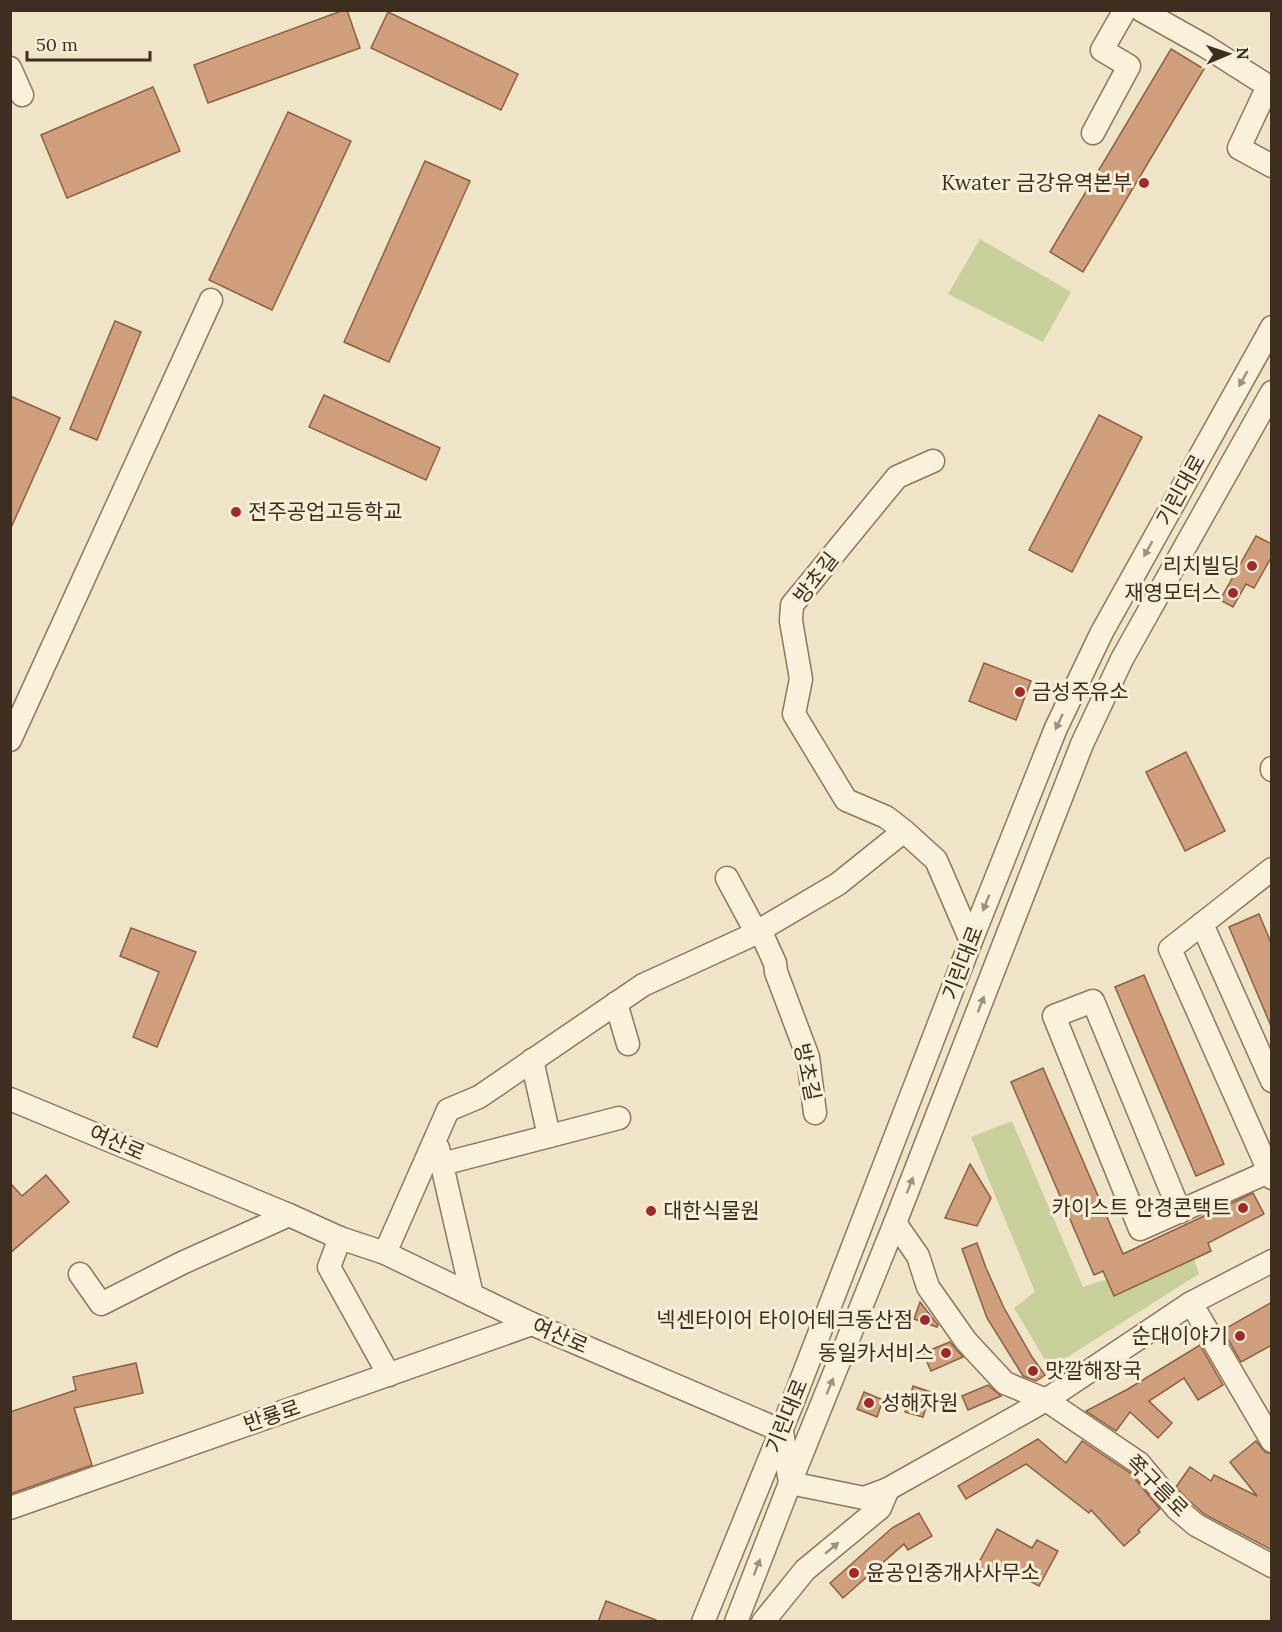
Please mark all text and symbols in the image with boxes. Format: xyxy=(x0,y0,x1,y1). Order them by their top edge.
scale bar xyxy=(27,24,150,62)
north arrow xyxy=(1198,24,1258,84)
text: 50 m xyxy=(36,33,78,56)
text: N xyxy=(1233,47,1253,60)
place label: Kwater 금강유역본부 xyxy=(941,169,1132,196)
marker: Kwater 금강유역본부 xyxy=(1137,176,1151,190)
one-way arrow xyxy=(1238,370,1248,387)
street label: 기린대로 xyxy=(1150,449,1211,530)
place label: 전주공업고등학교 xyxy=(248,498,403,525)
marker: 전주공업고등학교 xyxy=(229,505,243,519)
one-way arrow xyxy=(1143,541,1154,557)
street label: 방초길 xyxy=(787,547,844,609)
place label: 리치빌딩 xyxy=(1163,552,1240,579)
marker: 리치빌딩 xyxy=(1245,559,1259,573)
place label: 재영모터스 xyxy=(1124,579,1221,606)
marker: 재영모터스 xyxy=(1226,586,1240,600)
place label: 금성주유소 xyxy=(1032,678,1129,705)
marker: 금성주유소 xyxy=(1013,685,1027,699)
one-way arrow xyxy=(1054,714,1064,732)
one-way arrow xyxy=(981,894,990,912)
street label: 기린대로 xyxy=(936,922,989,1004)
one-way arrow xyxy=(976,994,986,1012)
street label: 방초길 xyxy=(788,1041,827,1103)
street label: 여산로 xyxy=(85,1119,149,1166)
one-way arrow xyxy=(905,1176,915,1194)
place label: 카이스트 안경콘택트 xyxy=(1052,1194,1231,1221)
place label: 대한식물원 xyxy=(663,1197,760,1224)
marker: 카이스트 안경콘택트 xyxy=(1236,1201,1250,1215)
marker: 대한식물원 xyxy=(644,1204,658,1218)
place label: 넥센타이어 타이어테크동산점 xyxy=(656,1306,913,1333)
street label: 여산로 xyxy=(528,1312,592,1359)
marker: 넥센타이어 타이어테크동산점 xyxy=(918,1313,932,1327)
place label: 순대이야기 xyxy=(1131,1322,1228,1349)
marker: 순대이야기 xyxy=(1233,1329,1247,1343)
place label: 동일카서비스 xyxy=(818,1339,934,1366)
marker: 동일카서비스 xyxy=(939,1346,953,1360)
place label: 맛깔해장국 xyxy=(1045,1357,1142,1384)
marker: 맛깔해장국 xyxy=(1026,1364,1040,1378)
street label: 기린대로 xyxy=(760,1375,814,1457)
one-way arrow xyxy=(826,1377,835,1395)
place label: 성해자원 xyxy=(881,1389,958,1416)
street label: 반룡로 xyxy=(240,1393,304,1438)
marker: 성해자원 xyxy=(862,1396,876,1410)
street label: 쪽구름로 xyxy=(1120,1449,1194,1523)
one-way arrow xyxy=(824,1543,839,1555)
one-way arrow xyxy=(753,1558,762,1576)
place label: 윤공인중개사사무소 xyxy=(866,1559,1040,1586)
marker: 윤공인중개사사무소 xyxy=(847,1566,861,1580)

